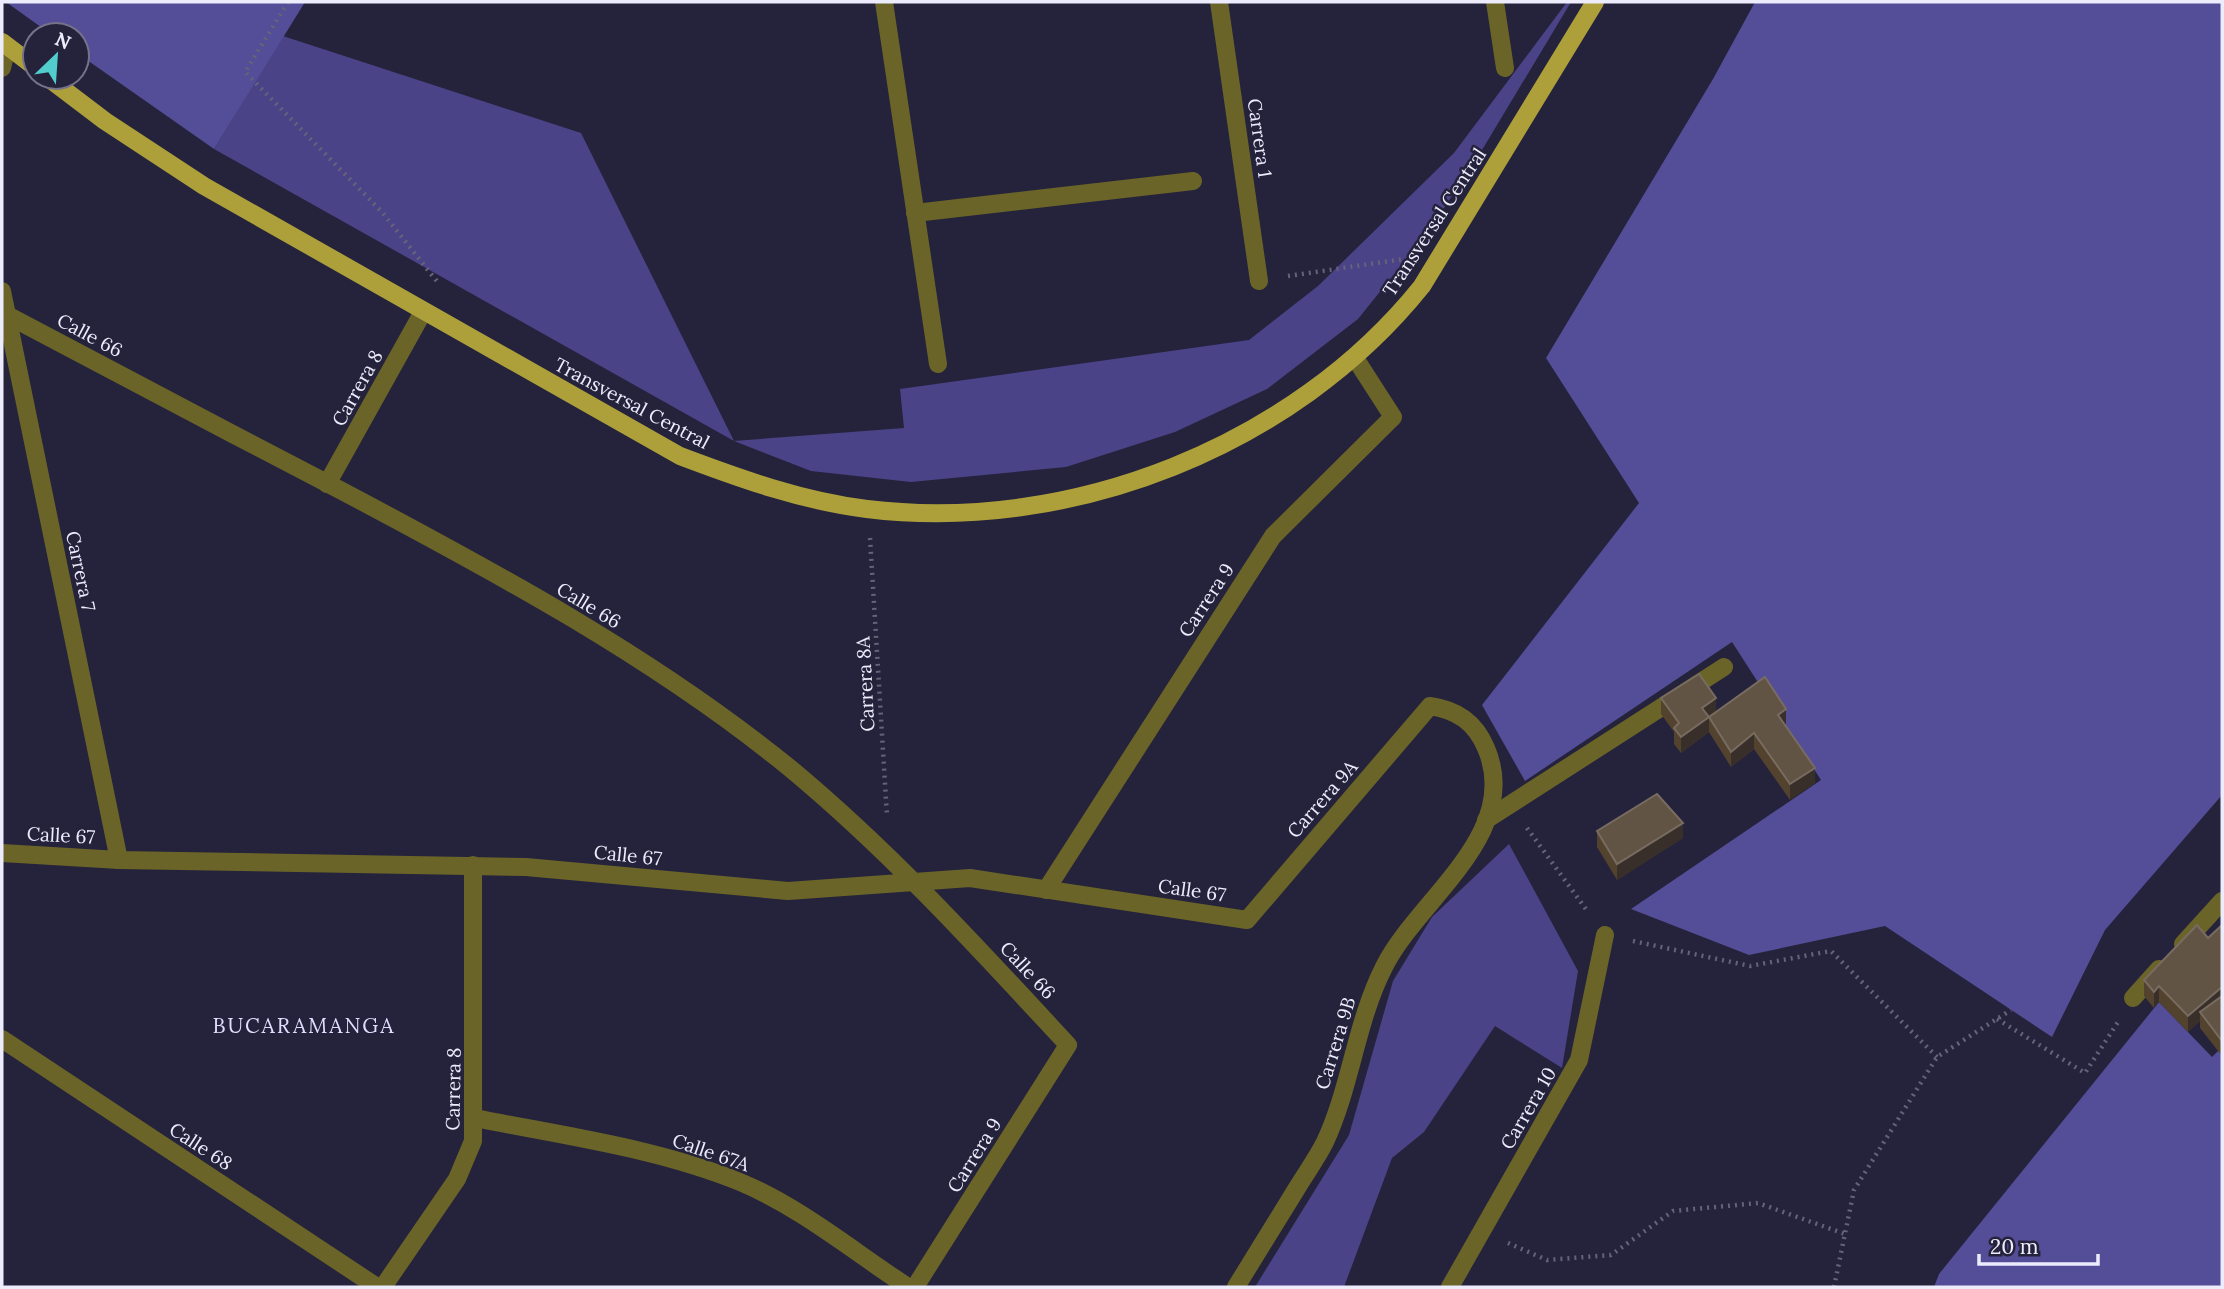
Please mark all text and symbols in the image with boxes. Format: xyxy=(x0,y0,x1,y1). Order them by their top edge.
north arrow xyxy=(21,21,91,91)
text: N xyxy=(51,27,75,55)
street label: Carrera 1 xyxy=(1243,97,1277,179)
street label: Transversal Central xyxy=(1377,143,1491,301)
street label: Calle 66 xyxy=(53,308,127,362)
street label: Carrera 8 xyxy=(326,346,388,430)
street label: Transversal Central xyxy=(550,352,714,454)
street label: Carrera 7 xyxy=(61,529,101,614)
street label: Carrera 9 xyxy=(1173,558,1239,642)
street label: Calle 66 xyxy=(553,577,625,633)
street label: Carrera 8A xyxy=(850,635,879,732)
street label: Carrera 9A xyxy=(1282,754,1363,843)
street label: Calle 67 xyxy=(26,821,96,849)
street label: Calle 67 xyxy=(593,839,663,871)
street label: Calle 67 xyxy=(1156,873,1228,907)
street label: Calle 66 xyxy=(995,936,1061,1004)
street label: Carrera 9B xyxy=(1310,994,1360,1092)
district label: BUCARAMANGA xyxy=(212,1012,396,1039)
street label: Carrera 8 xyxy=(440,1047,466,1131)
street label: Carrera 10 xyxy=(1495,1062,1561,1154)
street label: Carrera 9 xyxy=(942,1113,1006,1197)
street label: Calle 68 xyxy=(165,1117,237,1175)
street label: Calle 67A xyxy=(669,1128,754,1177)
scale bar xyxy=(1979,1222,2098,1266)
text: 20 m xyxy=(1990,1233,2039,1260)

